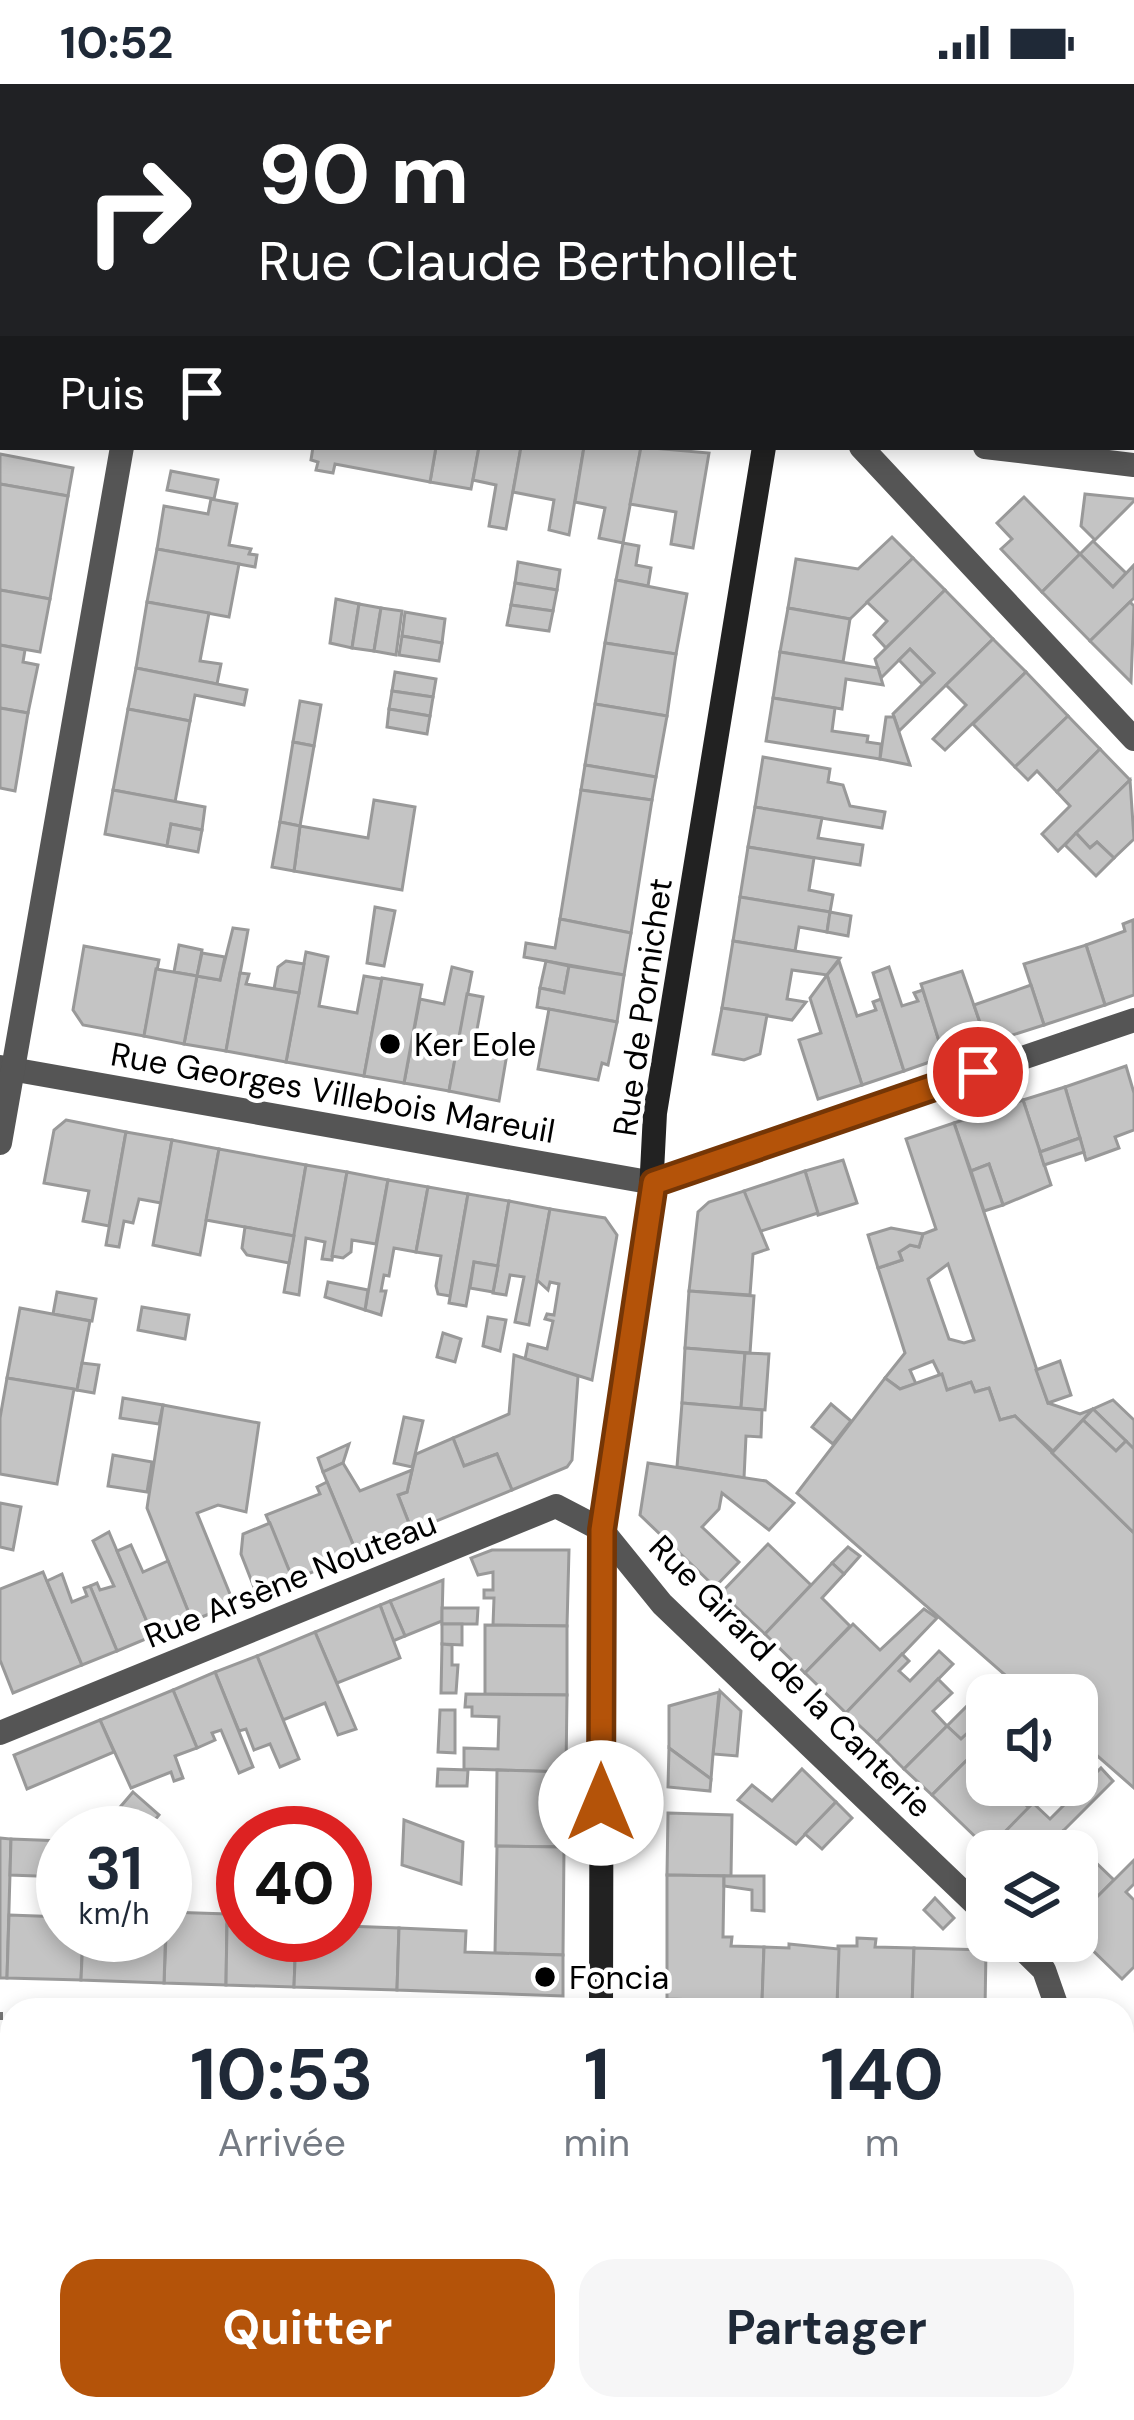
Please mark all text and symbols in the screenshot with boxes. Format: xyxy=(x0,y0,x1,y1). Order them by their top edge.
text: 10:52 xyxy=(60,13,173,72)
text: 90 m xyxy=(258,120,469,229)
icon: right xyxy=(60,132,216,288)
text: Rue Claude Berthollet xyxy=(258,226,799,297)
icon: arrive xyxy=(169,360,235,426)
text: Puis xyxy=(60,364,145,423)
street label: Rue de Pornichet xyxy=(603,875,682,1139)
pin xyxy=(927,1021,1029,1123)
place label: Ker Eole xyxy=(414,1023,536,1066)
marker: Ker Eole xyxy=(377,1031,403,1057)
street label: Rue Georges Villebois Mareuil xyxy=(108,1032,558,1153)
icon: arrive xyxy=(945,1039,1011,1105)
street label: Rue Arsène Nouteau xyxy=(138,1501,443,1658)
street label: Rue Girard de la Canterie xyxy=(640,1526,941,1827)
map controls xyxy=(966,1674,1098,1962)
button: sound xyxy=(966,1674,1098,1806)
position arrow xyxy=(538,1740,664,1866)
speed limit sign: 40 xyxy=(216,1806,372,1962)
text: 31 xyxy=(85,1829,143,1908)
button: layers xyxy=(966,1830,1098,1962)
text: km/h xyxy=(79,1894,149,1933)
place label: Foncia xyxy=(569,1956,669,1999)
marker: Foncia xyxy=(532,1964,558,1990)
text: 10:53 xyxy=(190,2028,373,2121)
text: 1 xyxy=(584,2028,610,2121)
text: 140 xyxy=(820,2028,944,2121)
text: Arrivée xyxy=(218,2117,346,2168)
text: min xyxy=(564,2117,630,2168)
text: m xyxy=(865,2117,899,2168)
button: Quitter xyxy=(60,2259,555,2397)
button: Partager xyxy=(579,2259,1074,2397)

